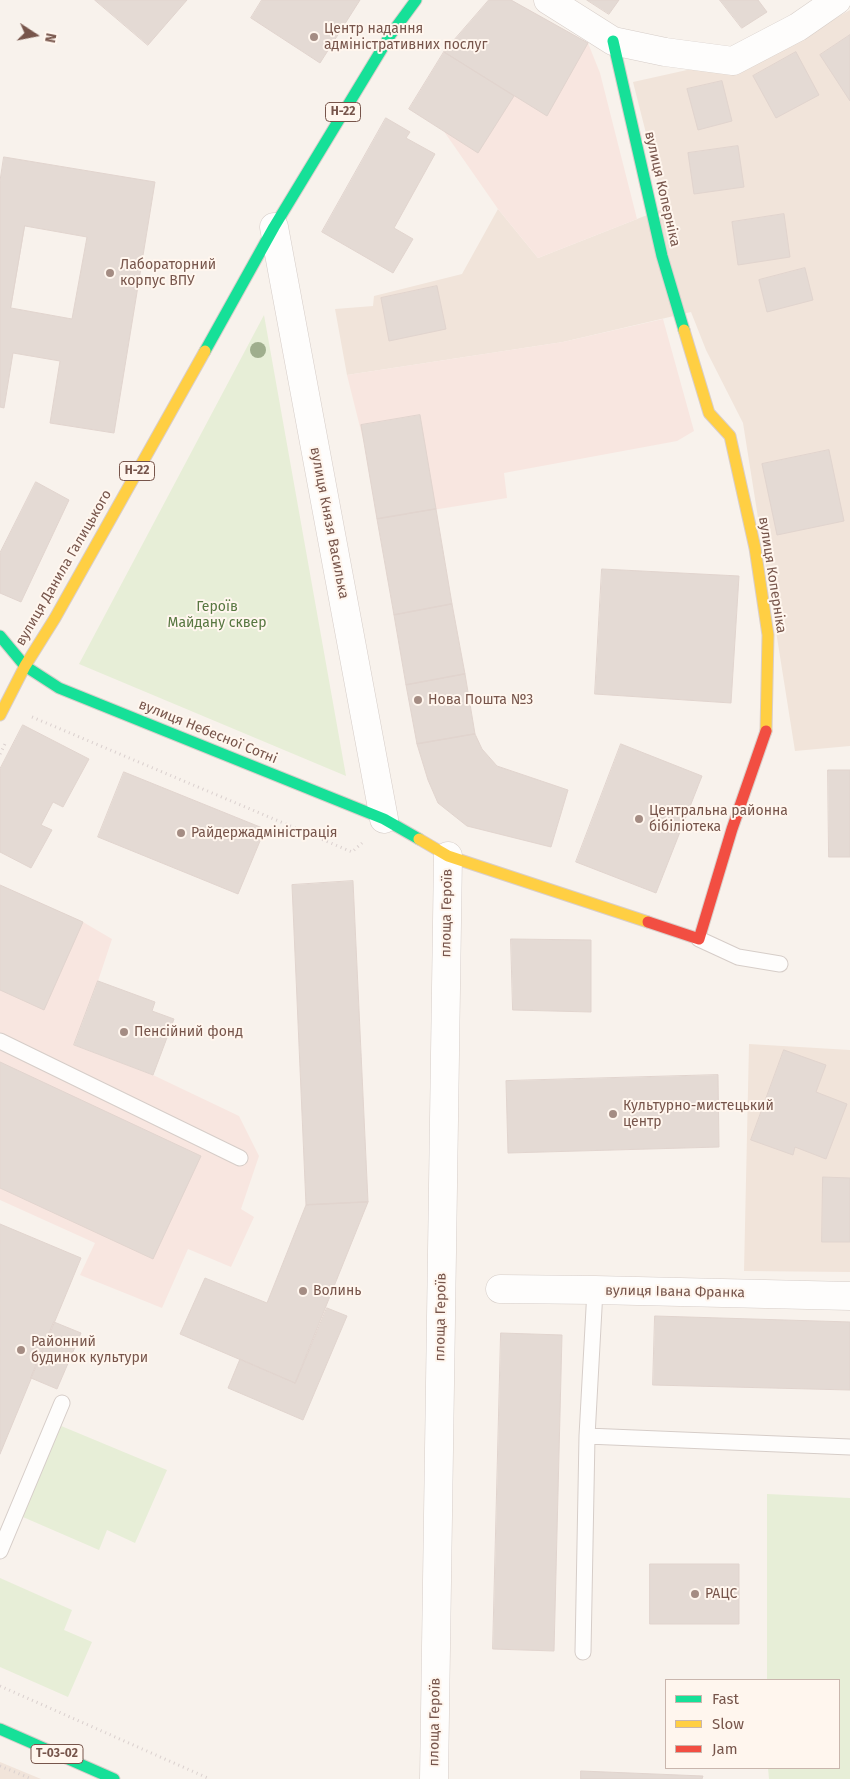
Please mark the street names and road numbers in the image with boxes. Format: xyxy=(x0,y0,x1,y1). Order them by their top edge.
road number: Н-22 xyxy=(326,102,360,121)
street label: вулиця Коперніка xyxy=(641,130,683,248)
street label: вулиця Князя Василька xyxy=(306,446,352,600)
road number: Н-22 xyxy=(120,462,154,481)
street label: вулиця Данила Галицького xyxy=(12,487,116,649)
street label: вулиця Коперніка xyxy=(754,515,790,635)
street label: вулиця Небесної Сотні xyxy=(136,696,280,768)
street label: площа Героїв xyxy=(438,869,456,957)
street label: площа Героїв xyxy=(432,1273,450,1361)
street label: вулиця Івана Франка xyxy=(605,1282,745,1302)
street label: площа Героїв xyxy=(426,1678,444,1766)
road number: Т-03-02 xyxy=(31,1745,83,1764)

